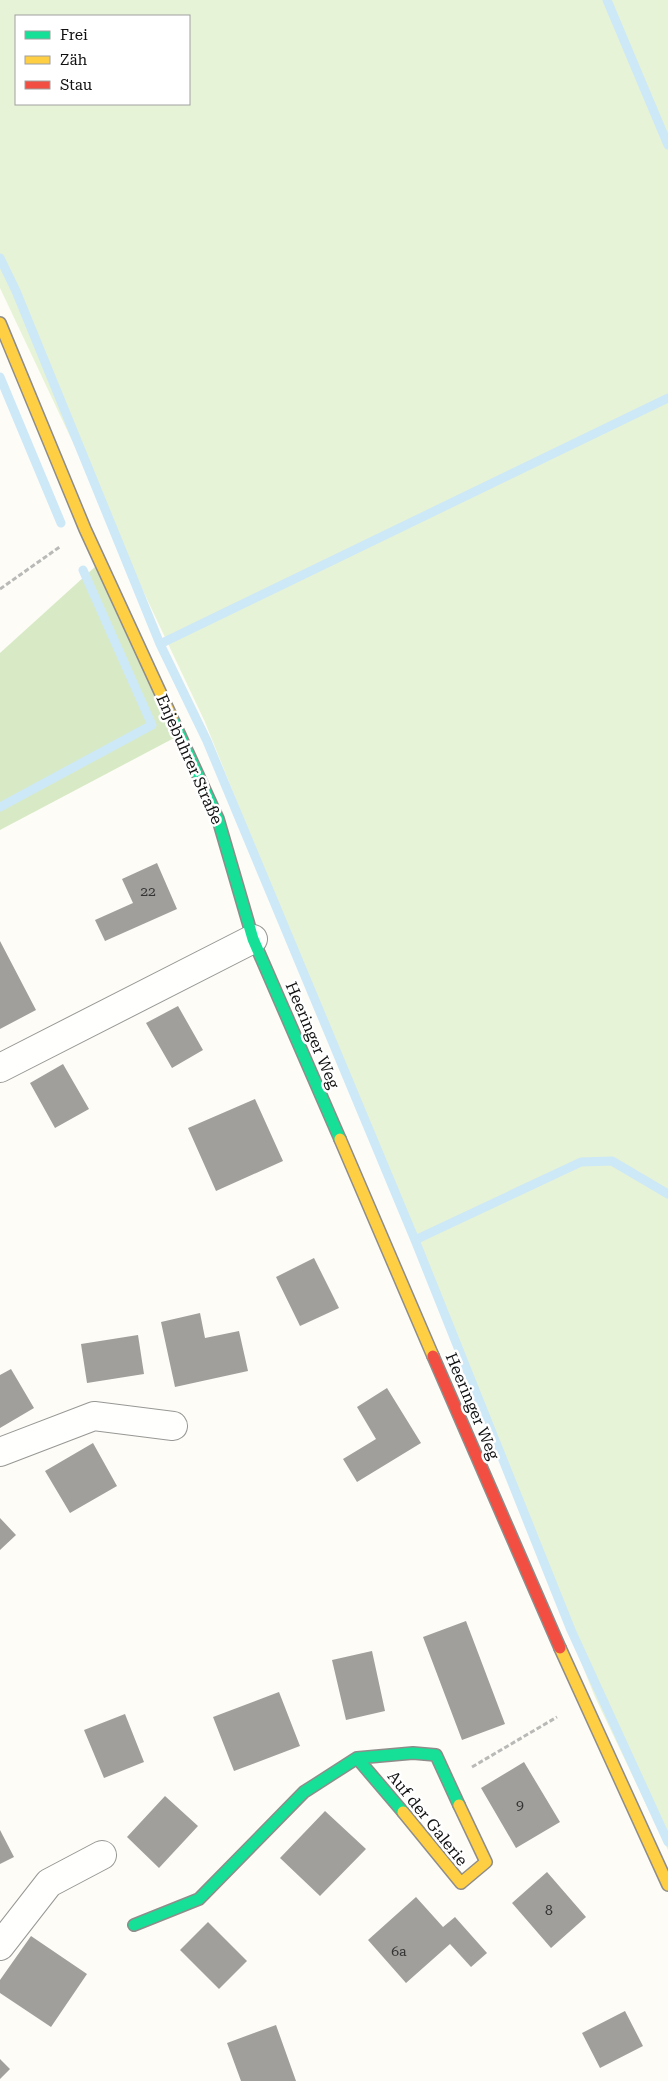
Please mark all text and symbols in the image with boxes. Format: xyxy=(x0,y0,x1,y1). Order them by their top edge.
legend xyxy=(15,15,190,105)
text: Frei xyxy=(60,26,88,44)
text: Zäh xyxy=(60,51,88,69)
text: Stau xyxy=(60,76,93,94)
street label: Enjebuhrer Straße xyxy=(152,691,227,827)
house number: 22 xyxy=(140,883,156,899)
street label: Heeringer Weg xyxy=(281,979,344,1092)
street label: Heeringer Weg xyxy=(441,1350,504,1463)
street label: Auf der Galerie xyxy=(384,1767,472,1870)
house number: 9 xyxy=(516,1797,524,1813)
house number: 8 xyxy=(545,1902,553,1918)
house number: 6a xyxy=(391,1943,407,1959)

